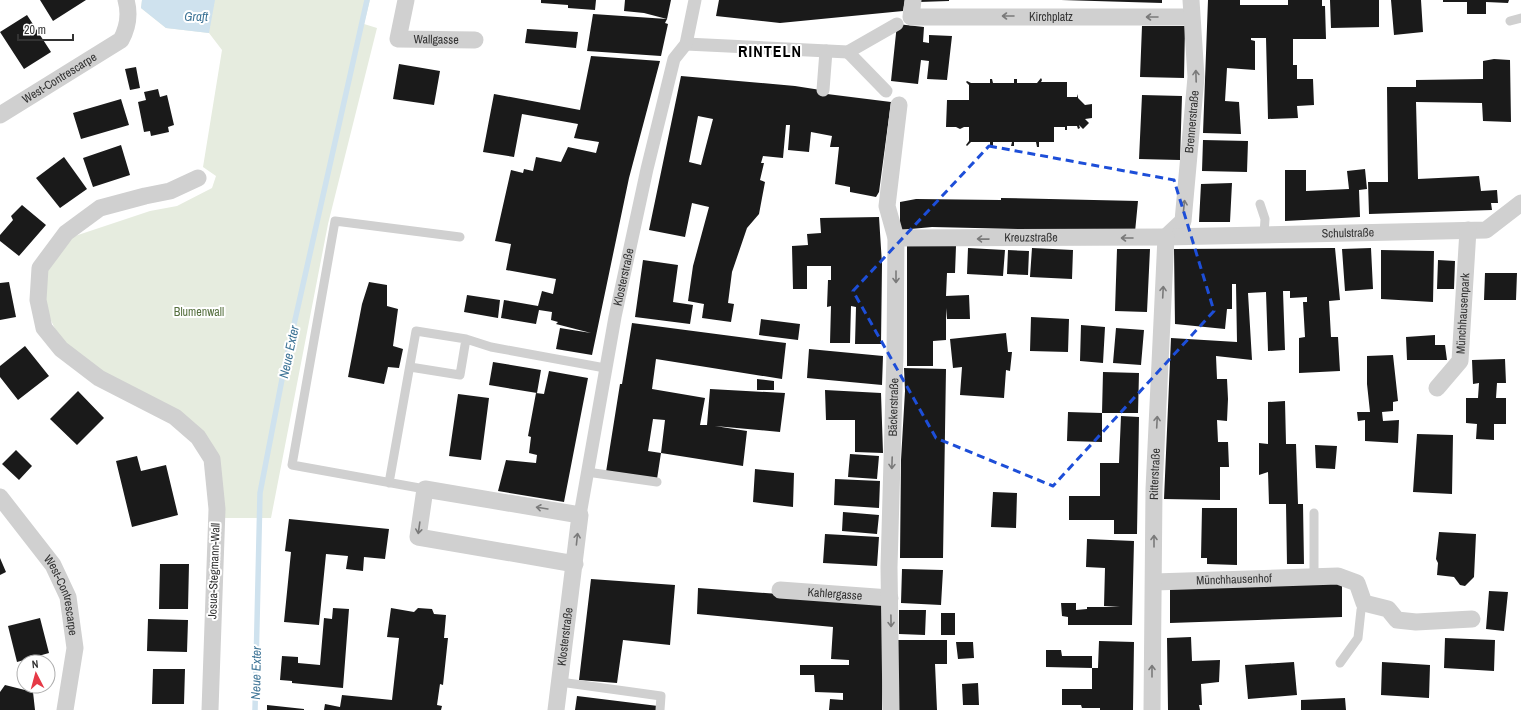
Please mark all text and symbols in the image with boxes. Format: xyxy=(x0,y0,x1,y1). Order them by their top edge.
water label: Graft xyxy=(184,8,209,25)
street label: Kirchplatz xyxy=(1029,9,1073,25)
one-way arrow xyxy=(1002,12,1015,20)
one-way arrow xyxy=(1146,13,1159,21)
scale bar xyxy=(18,16,73,42)
text: 20 m xyxy=(24,22,46,38)
street label: Wallgasse xyxy=(414,31,459,48)
district label: RINTELN xyxy=(738,40,802,62)
street label: West-Contrescarpe xyxy=(19,49,100,107)
one-way arrow xyxy=(1192,70,1200,83)
street label: Brennerstraße xyxy=(1181,90,1203,154)
one-way arrow xyxy=(1181,200,1188,213)
street label: Schulstraße xyxy=(1321,224,1374,242)
street label: Kreuzstraße xyxy=(1004,229,1058,246)
one-way arrow xyxy=(1121,234,1134,242)
one-way arrow xyxy=(977,235,990,243)
street label: Klosterstraße xyxy=(610,247,638,307)
one-way arrow xyxy=(892,270,899,283)
street label: Münchhausenpark xyxy=(1452,273,1473,355)
one-way arrow xyxy=(1160,286,1167,299)
park label: Blumenwall xyxy=(174,304,224,320)
water label: Neue Exter xyxy=(275,324,303,380)
street label: Bäckerstraße xyxy=(885,378,902,437)
one-way arrow xyxy=(1154,416,1161,429)
street label: Ritterstraße xyxy=(1146,448,1164,500)
one-way arrow xyxy=(888,456,896,469)
one-way arrow xyxy=(536,504,549,512)
one-way arrow xyxy=(415,521,423,534)
street label: Josua-Stegmann-Wall xyxy=(204,523,224,619)
one-way arrow xyxy=(574,533,581,546)
one-way arrow xyxy=(1150,535,1158,548)
street label: West-Contrescarpe xyxy=(40,552,81,637)
street label: Münchhausenhof xyxy=(1196,570,1272,589)
street label: Kahlergasse xyxy=(807,584,863,604)
street label: Klosterstraße xyxy=(554,606,577,667)
one-way arrow xyxy=(887,614,894,627)
water label: Neue Exter xyxy=(247,646,265,700)
north arrow xyxy=(16,654,56,694)
text: N xyxy=(31,657,39,671)
one-way arrow xyxy=(1148,665,1156,678)

